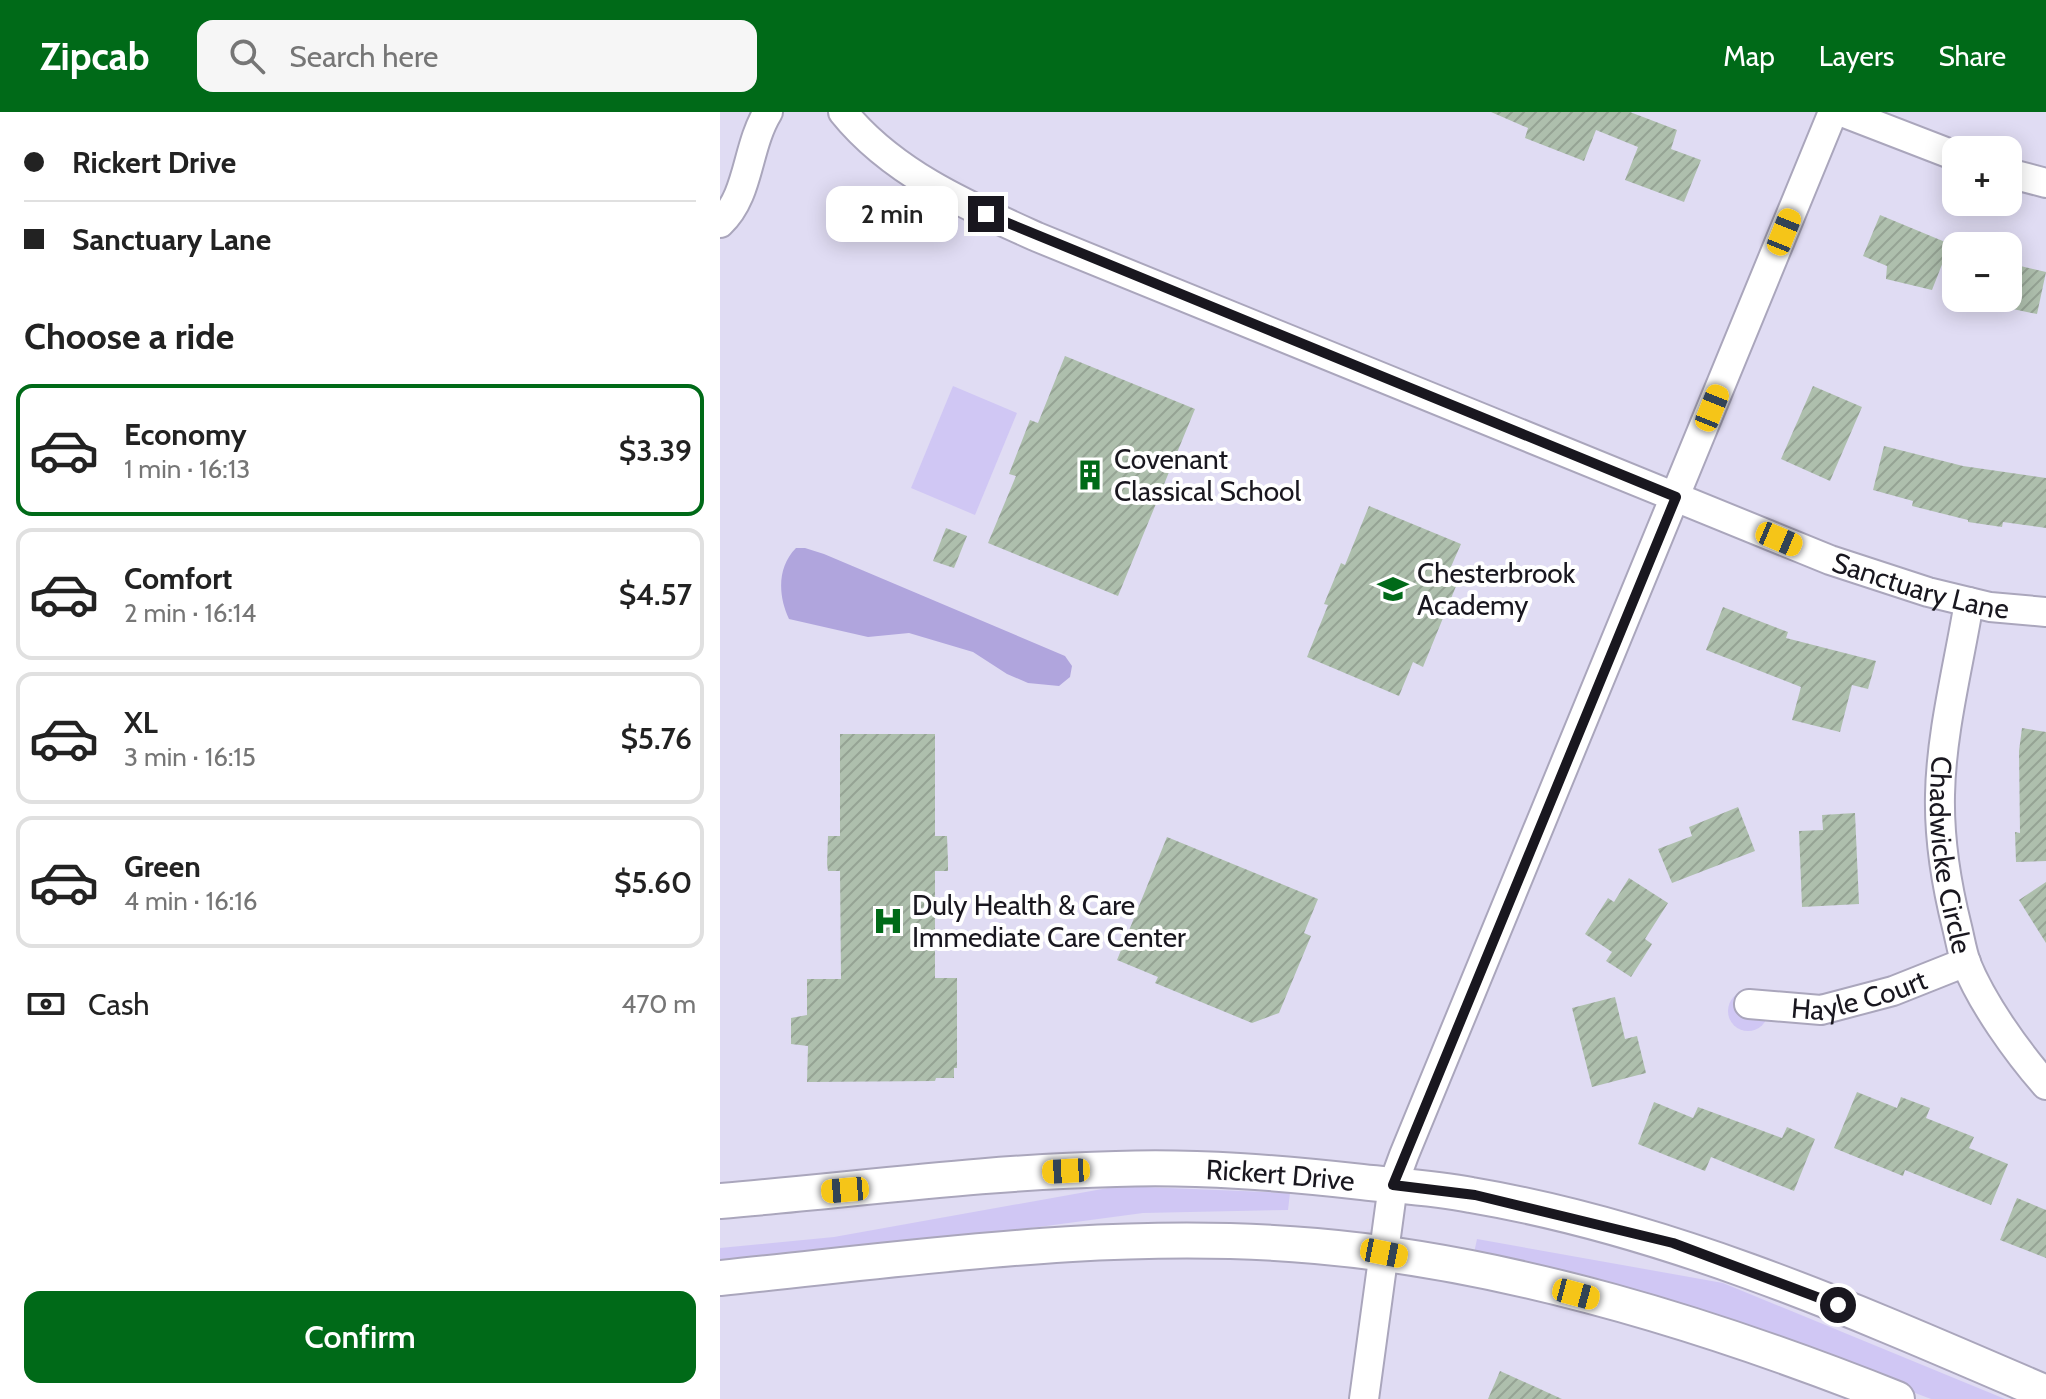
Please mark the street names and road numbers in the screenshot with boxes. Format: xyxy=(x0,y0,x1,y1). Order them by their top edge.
street label: Sanctuary Lane xyxy=(1828,545,2011,626)
street label: Chadwicke Circle xyxy=(1923,755,1979,957)
street label: Hayle Court xyxy=(1790,962,1932,1027)
street label: Rickert Drive xyxy=(1205,1152,1357,1198)

